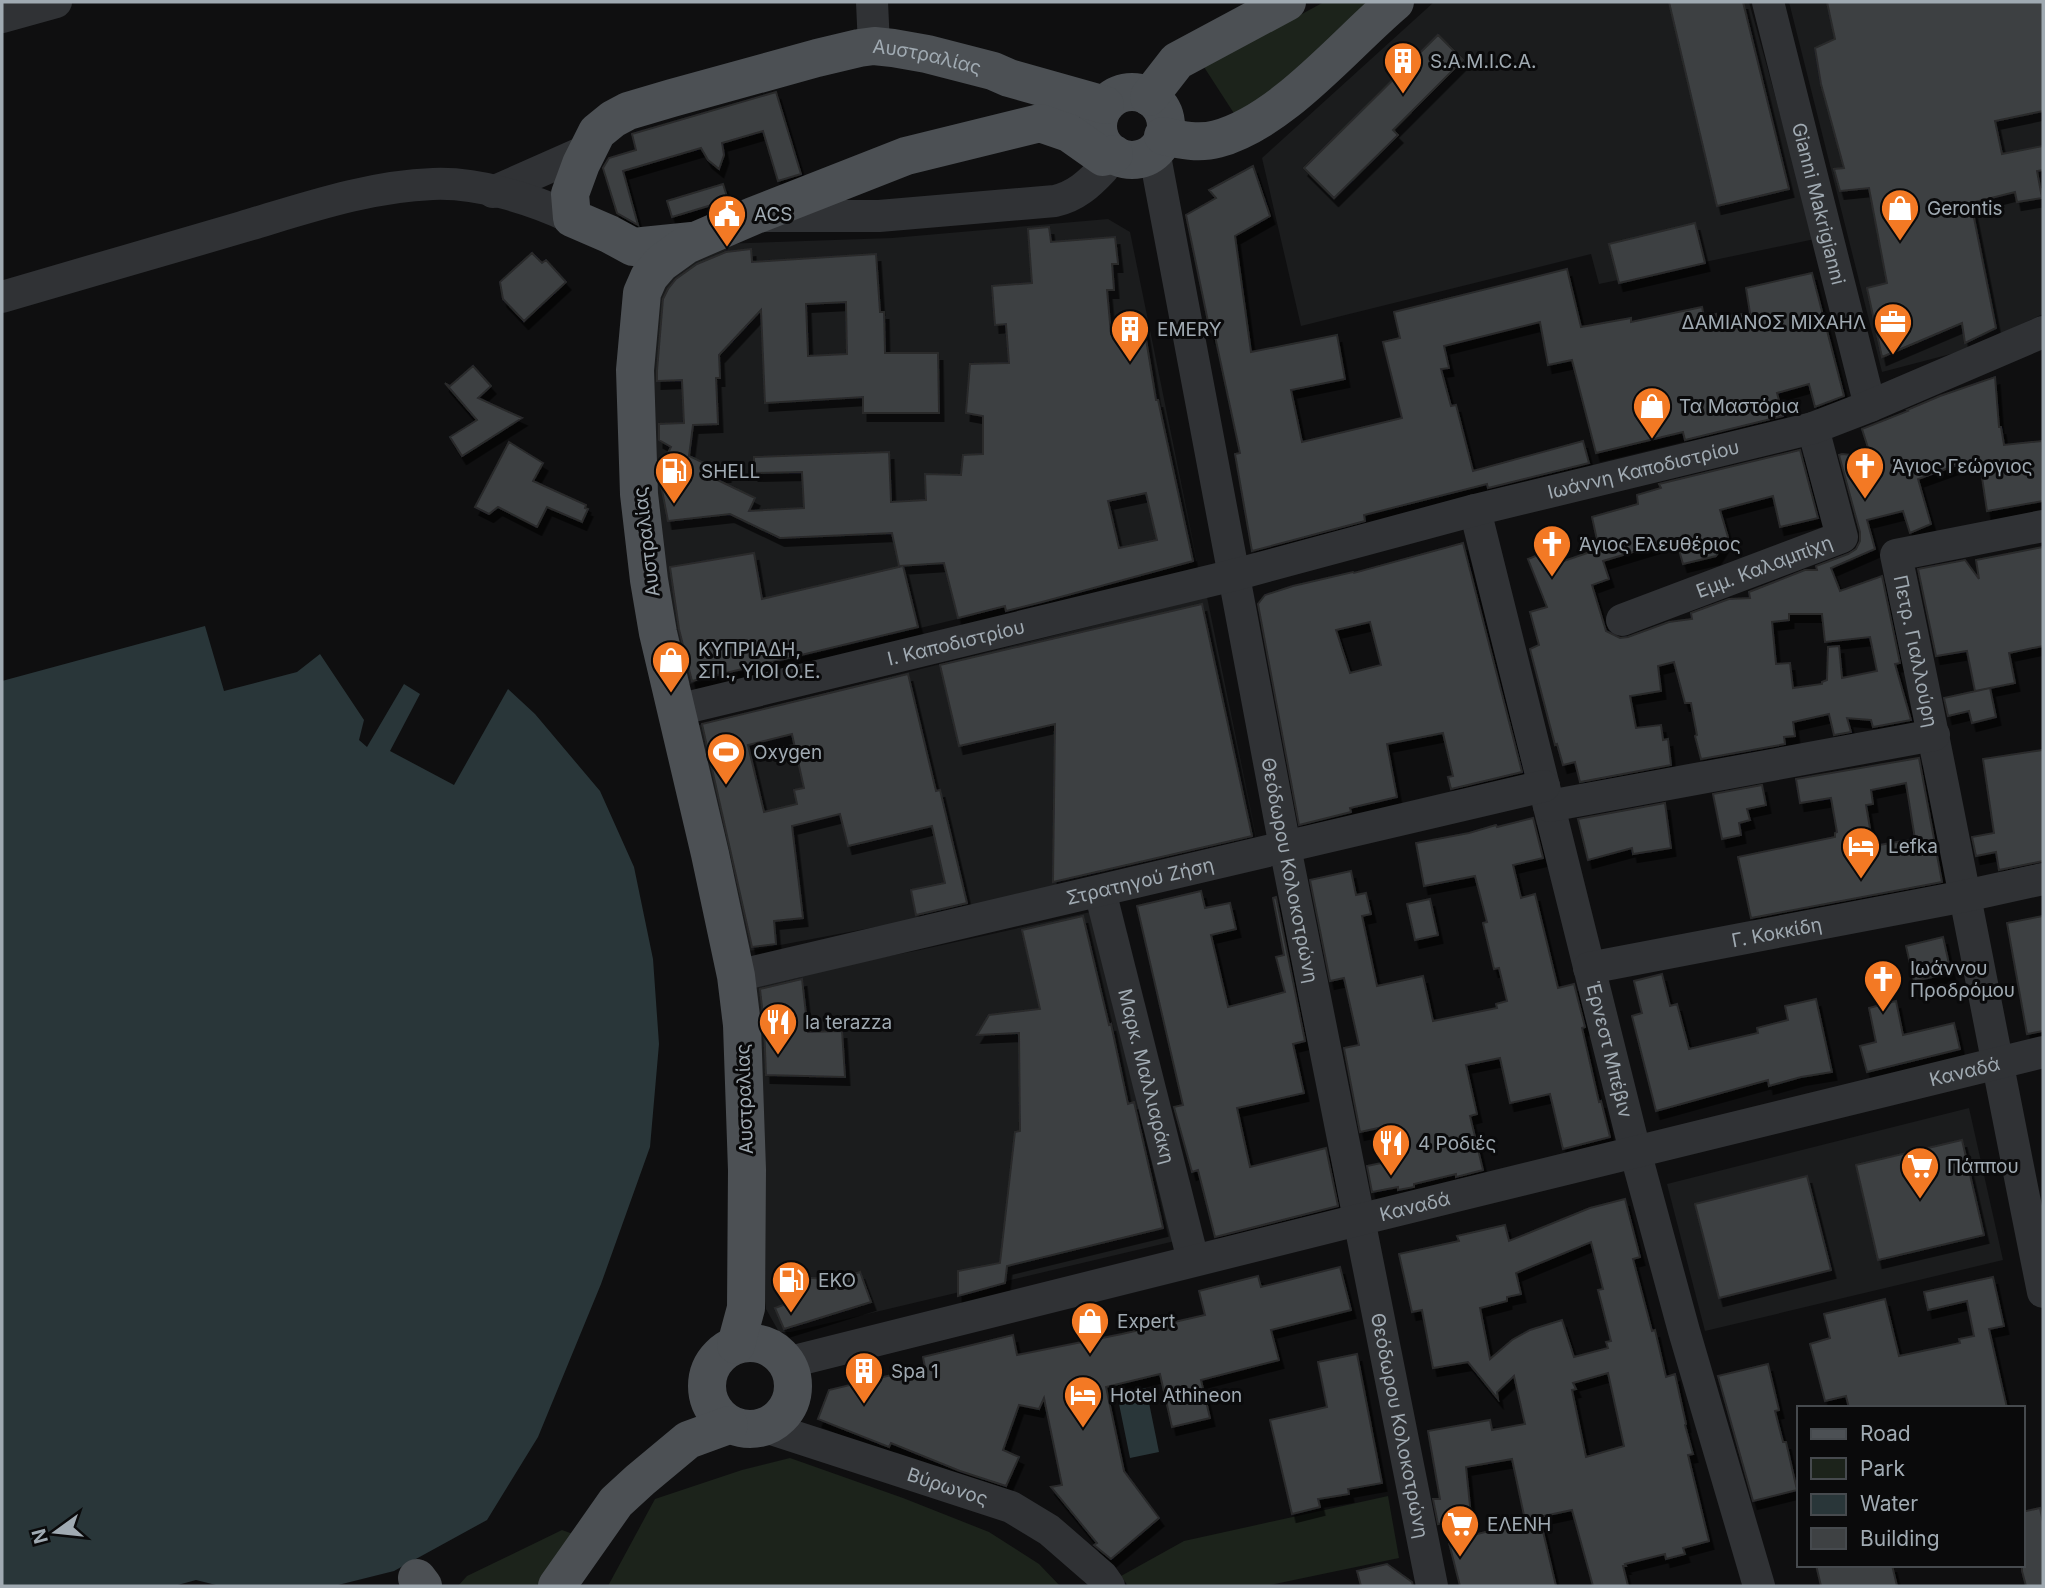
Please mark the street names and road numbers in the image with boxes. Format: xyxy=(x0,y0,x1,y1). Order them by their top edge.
street label: Αυστραλίας xyxy=(871,35,984,80)
street label: Gianni Makrigianni xyxy=(1787,120,1850,287)
street label: Ιωάννη Καποδιστρίου xyxy=(1545,435,1742,504)
street label: Αυστραλίας xyxy=(628,486,665,598)
street label: Εμμ. Καλαμπίχη xyxy=(1693,531,1836,603)
street label: Πετρ. Γιαλλούρη xyxy=(1889,573,1942,729)
street label: Ι. Καποδιστρίου xyxy=(885,615,1027,671)
street label: Θεόδωρου Κολοκοτρώνη xyxy=(1256,756,1323,985)
street label: Στρατηγού Ζήση xyxy=(1064,853,1216,910)
street label: Γ. Κοκκίδη xyxy=(1730,913,1824,952)
street label: Έρνεστ Μπέβιν xyxy=(1581,979,1637,1120)
street label: Μαρκ. Μαλλιαράκη xyxy=(1113,986,1179,1166)
street label: Αυστραλίας xyxy=(731,1043,758,1155)
street label: Καναδά xyxy=(1927,1052,2002,1091)
street label: Καναδά xyxy=(1377,1187,1452,1226)
street label: Θεόδωρου Κολοκοτρώνη xyxy=(1366,1311,1433,1540)
street label: Βύρωνος xyxy=(904,1463,991,1511)

